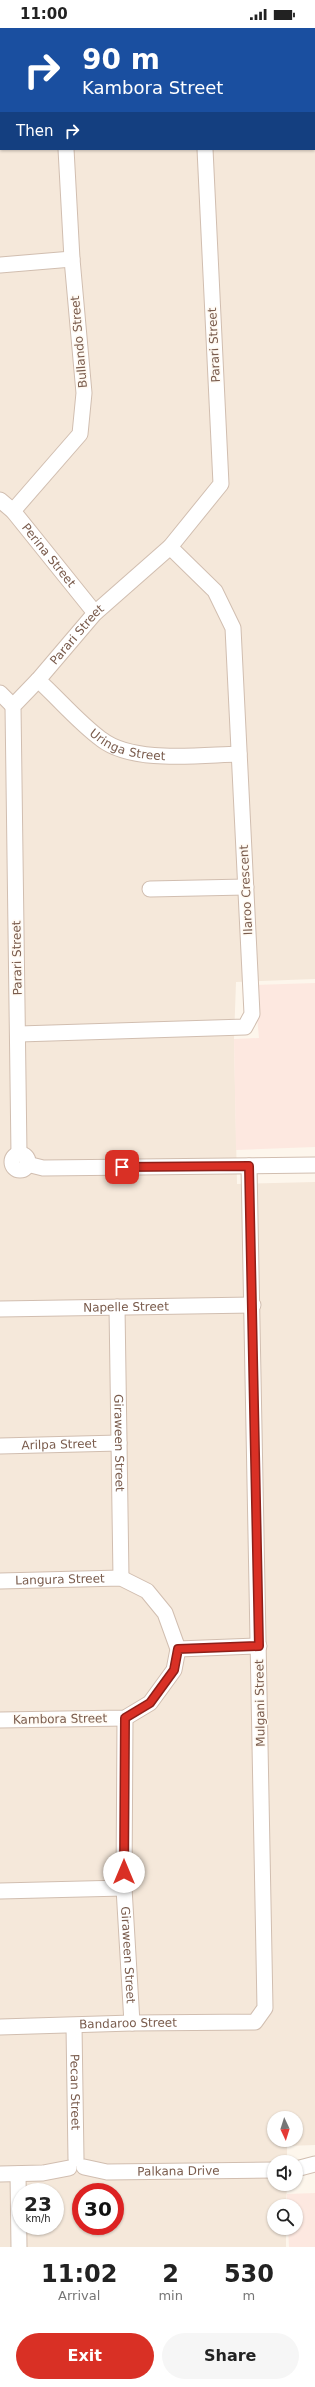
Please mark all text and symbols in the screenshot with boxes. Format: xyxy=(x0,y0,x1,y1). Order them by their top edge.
text: 11:00 xyxy=(20,5,68,23)
text: 90 m xyxy=(82,43,160,76)
icon: right xyxy=(16,44,68,96)
text: Kambora Street xyxy=(82,77,223,98)
icon: right xyxy=(61,120,83,142)
text: Then xyxy=(16,122,53,140)
street label: Bullando Street xyxy=(68,295,90,389)
street label: Parari Street xyxy=(205,307,223,383)
street label: Perina Street xyxy=(19,521,79,590)
street label: Parari Street xyxy=(47,601,107,667)
street label: Uringa Street xyxy=(87,726,166,763)
street label: Ilaroo Crescent xyxy=(237,844,255,935)
street label: Parari Street xyxy=(9,920,25,996)
pin xyxy=(105,1150,139,1184)
icon: arrive xyxy=(111,1156,133,1178)
street label: Napelle Street xyxy=(83,1299,169,1315)
street label: Giraween Street xyxy=(111,1394,127,1492)
street label: Arilpa Street xyxy=(21,1437,97,1452)
street label: Langura Street xyxy=(15,1571,105,1588)
street label: Mulgani Street xyxy=(252,1659,268,1747)
street label: Kambora Street xyxy=(13,1711,108,1727)
position arrow xyxy=(103,1851,145,1893)
street label: Giraween Street xyxy=(118,1906,138,2004)
street label: Bandaroo Street xyxy=(79,2016,177,2032)
street label: Pecan Street xyxy=(67,2054,83,2130)
north arrow xyxy=(267,2111,303,2147)
map controls xyxy=(267,2111,303,2235)
button: sound xyxy=(267,2155,303,2191)
street label: Palkana Drive xyxy=(137,2164,220,2179)
speed limit sign: 30 xyxy=(72,2183,124,2235)
text: 23 xyxy=(24,2192,52,2216)
button: search xyxy=(267,2199,303,2235)
text: km/h xyxy=(25,2213,51,2224)
text: 11:02 xyxy=(41,2260,117,2288)
text: 2 xyxy=(162,2260,179,2288)
text: 530 xyxy=(224,2260,274,2288)
text: Arrival xyxy=(58,2288,100,2303)
text: min xyxy=(158,2288,183,2303)
text: m xyxy=(243,2288,255,2303)
button: Exit xyxy=(16,2333,154,2379)
button: Share xyxy=(162,2333,299,2379)

